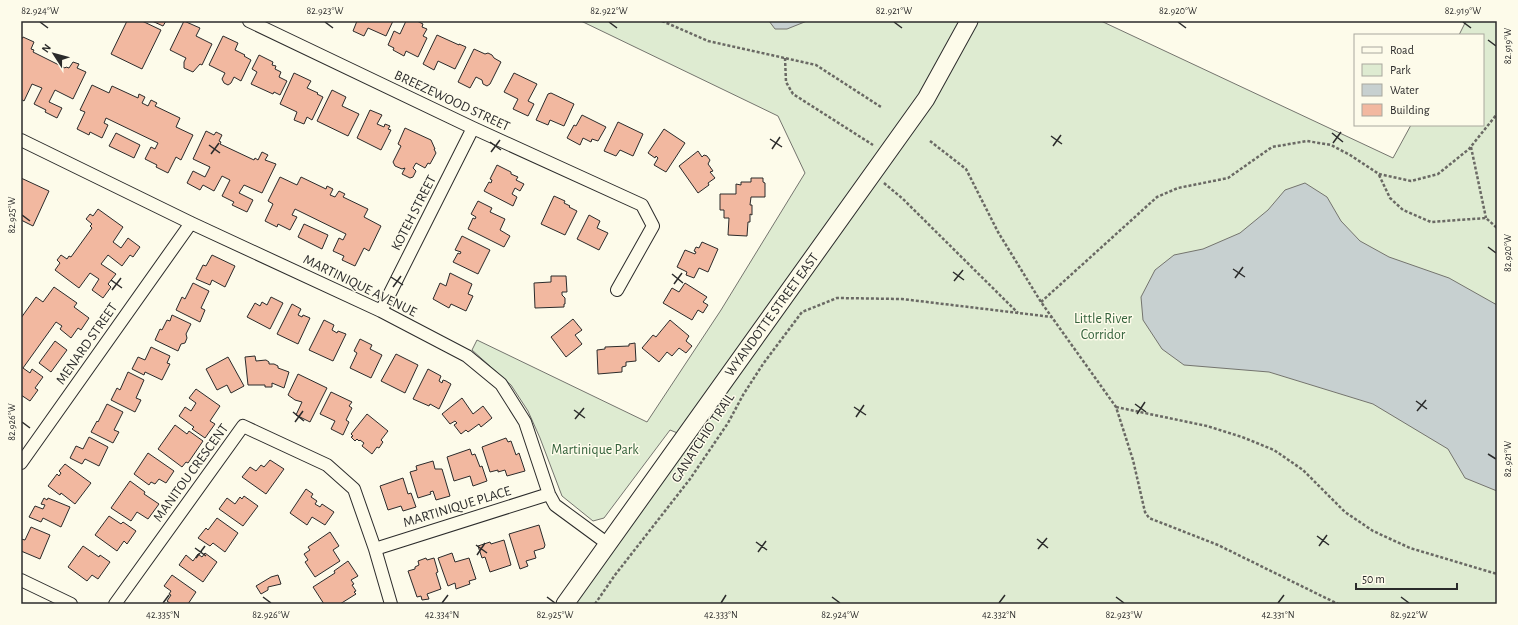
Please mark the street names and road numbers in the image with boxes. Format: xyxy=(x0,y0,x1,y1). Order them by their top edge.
street label: BREEZEWOOD STREET xyxy=(392,68,512,134)
street label: KOTEH STREET xyxy=(389,173,439,253)
street label: WYANDOTTE STREET EAST xyxy=(723,251,821,379)
street label: MARTINIQUE AVENUE xyxy=(301,252,419,320)
street label: MENARD STREET xyxy=(54,301,120,387)
street label: GANATCHIO TRAIL xyxy=(669,391,737,485)
street label: MANITOU CRESCENT xyxy=(151,421,231,525)
street label: MARTINIQUE PLACE xyxy=(401,484,513,530)

